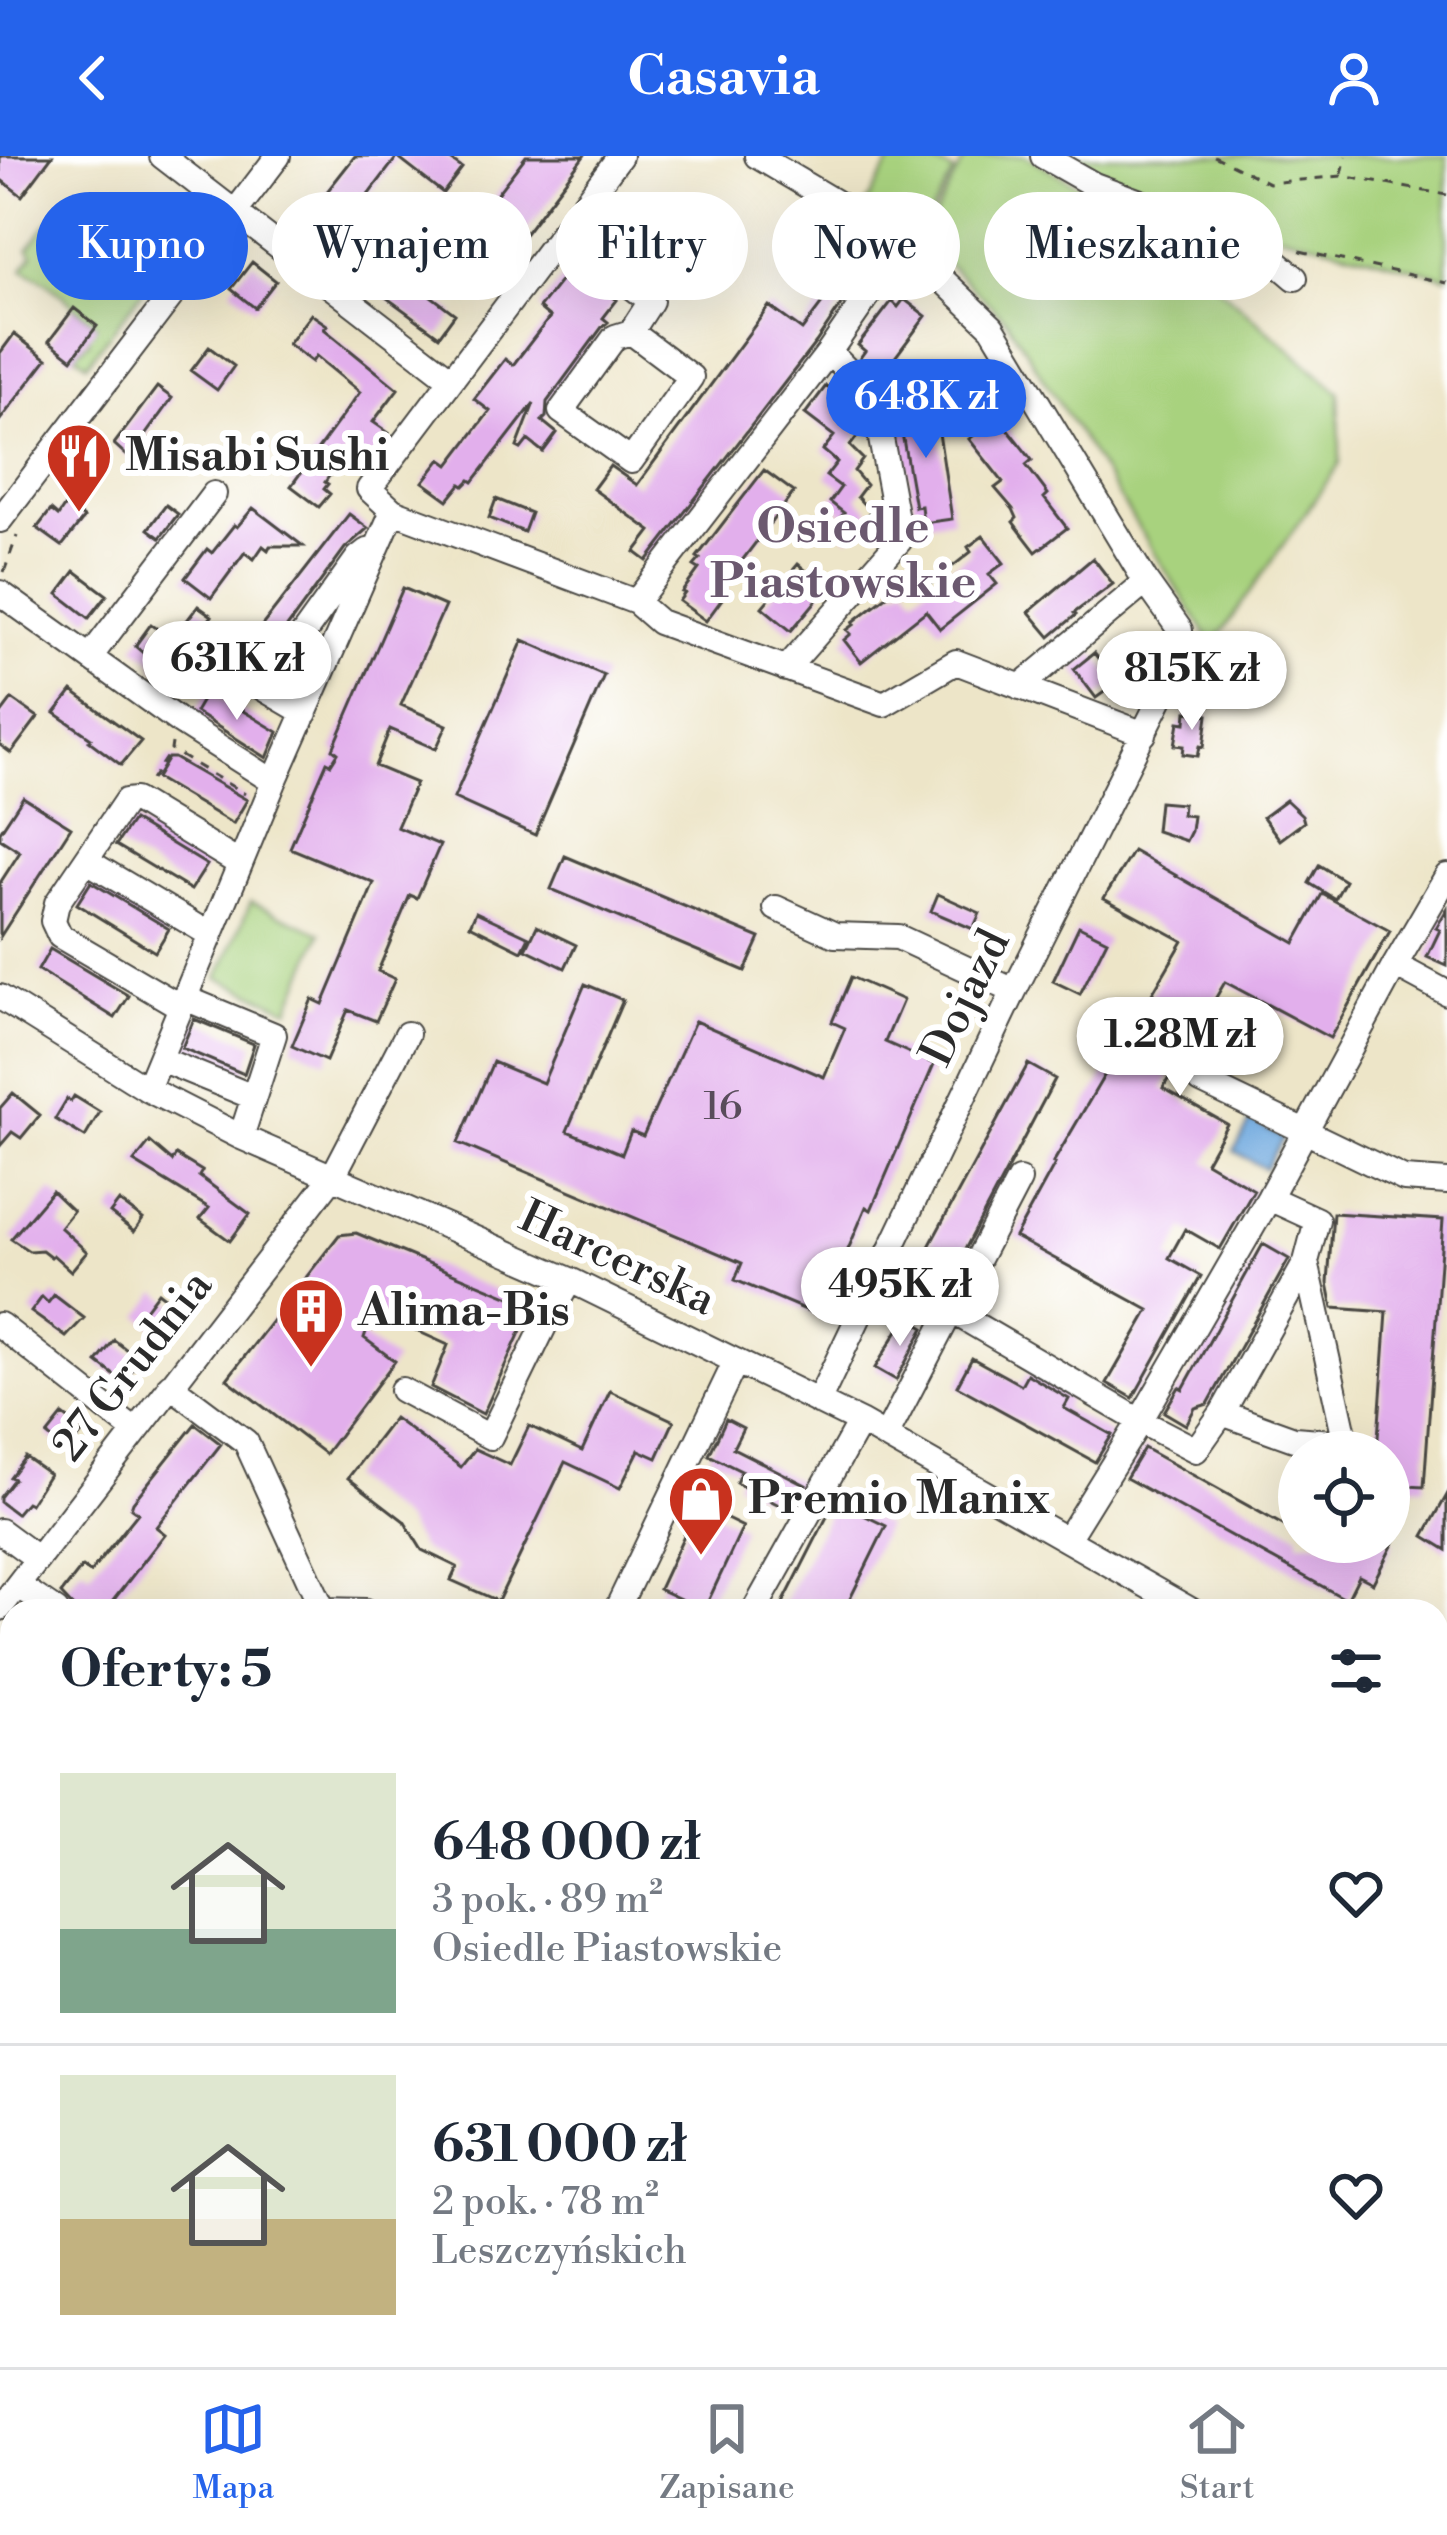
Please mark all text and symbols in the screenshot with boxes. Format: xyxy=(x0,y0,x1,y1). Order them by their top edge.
text: Casavia xyxy=(627,44,820,112)
icon: back xyxy=(60,45,126,111)
icon: person xyxy=(1321,45,1387,111)
chip: Kupno xyxy=(36,192,248,300)
chip: Wynajem xyxy=(272,192,532,300)
chip: Filtry xyxy=(556,192,748,300)
chip: Nowe xyxy=(772,192,960,300)
chip: Mieszkanie xyxy=(984,192,1283,300)
pin: 648K zł xyxy=(815,359,1037,461)
text: 648K zł xyxy=(853,373,999,422)
restaurant icon: Misabi Sushi xyxy=(44,421,114,515)
place label: Misabi Sushi xyxy=(125,428,389,485)
district label: Osiedle Piastowskie xyxy=(710,498,976,613)
pin: 631K zł xyxy=(126,621,348,723)
pin: 815K zł xyxy=(1081,631,1303,733)
text: 631K zł xyxy=(169,635,305,684)
text: 815K zł xyxy=(1124,645,1260,694)
street label: Dojazd xyxy=(909,920,1024,1076)
pin: 1.28M zł xyxy=(1056,997,1304,1099)
text: 1.28M zł xyxy=(1104,1011,1256,1060)
house number: 16 xyxy=(703,1083,743,1132)
street label: Harcerska xyxy=(510,1189,724,1329)
pin: 495K zł xyxy=(789,1247,1011,1349)
street label: 27 Grudnia xyxy=(41,1259,225,1473)
text: 495K zł xyxy=(828,1261,972,1310)
building icon: Alima-Bis xyxy=(276,1276,346,1370)
place label: Alima-Bis xyxy=(357,1283,570,1340)
map controls xyxy=(1278,1431,1410,1563)
button: locate xyxy=(1278,1431,1410,1563)
shop icon: Premio Manix xyxy=(666,1464,736,1558)
place label: Premio Manix xyxy=(748,1471,1050,1528)
icon: filters xyxy=(1323,1638,1389,1704)
text: Oferty: 5 xyxy=(60,1639,272,1703)
text: 648 000 zł xyxy=(432,1812,700,1876)
icon: home xyxy=(156,1821,300,1965)
icon: heart xyxy=(1323,1860,1389,1926)
text: 3 pok. · 89 m² xyxy=(432,1876,663,1925)
text: Osiedle Piastowskie xyxy=(432,1925,782,1974)
text: 631 000 zł xyxy=(432,2114,687,2178)
icon: home xyxy=(156,2123,300,2267)
icon: heart xyxy=(1323,2162,1389,2228)
text: 2 pok. · 78 m² xyxy=(432,2178,659,2227)
text: Leszczyńskich xyxy=(432,2227,687,2276)
tab: Mapa xyxy=(192,2396,274,2509)
tab: Zapisane xyxy=(659,2396,795,2509)
tab: Start xyxy=(1180,2396,1254,2509)

